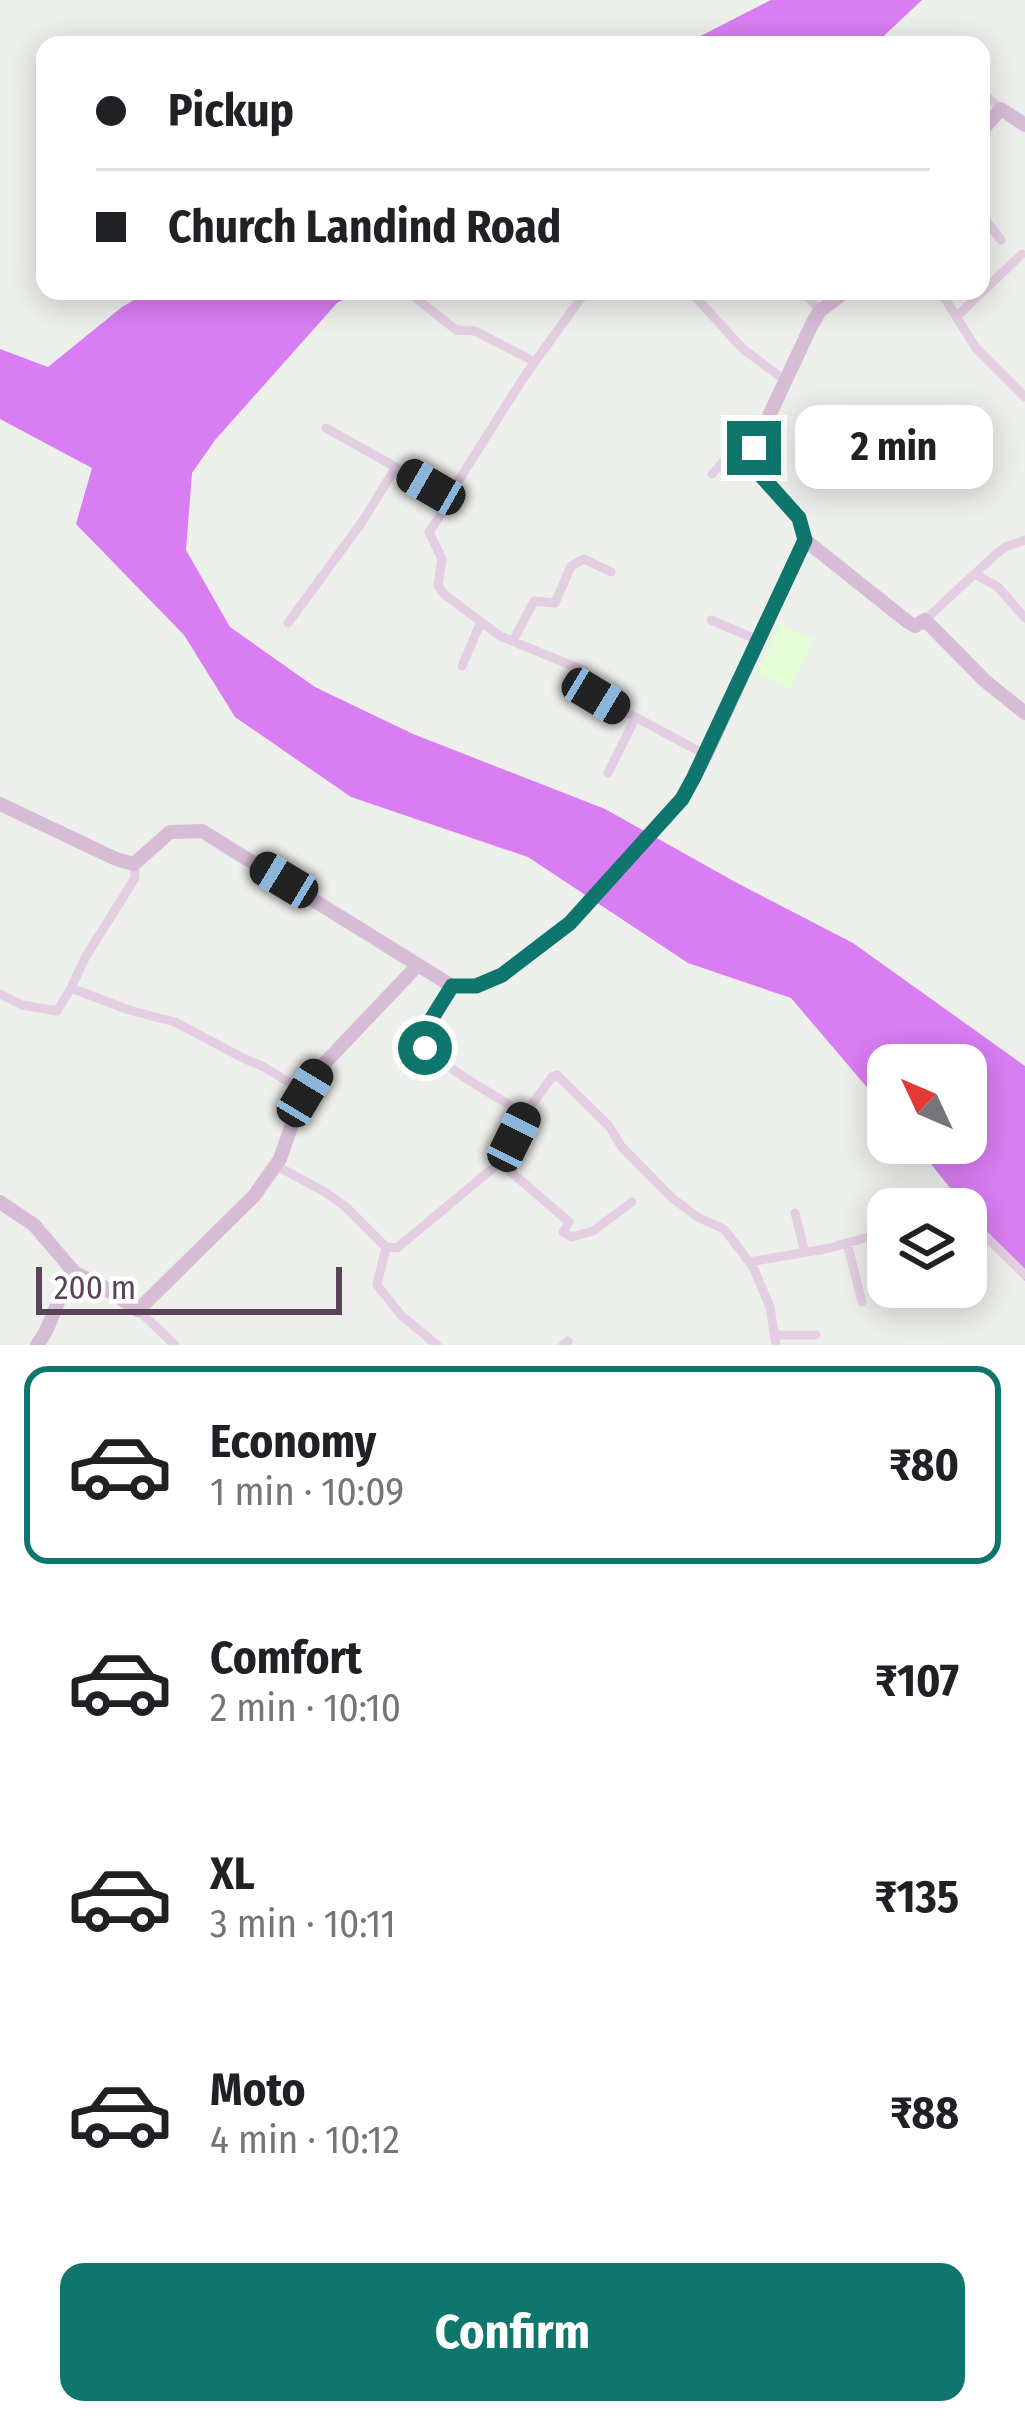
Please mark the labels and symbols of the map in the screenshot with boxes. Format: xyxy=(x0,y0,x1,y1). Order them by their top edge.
callout: 2 min xyxy=(796,406,994,490)
route end xyxy=(727,421,781,475)
car xyxy=(391,453,471,521)
car xyxy=(556,662,636,730)
car xyxy=(244,846,324,914)
route start xyxy=(398,1021,452,1075)
north arrow xyxy=(867,1044,987,1164)
car xyxy=(271,1053,339,1133)
car xyxy=(482,1097,546,1177)
scale bar xyxy=(36,1261,342,1314)

